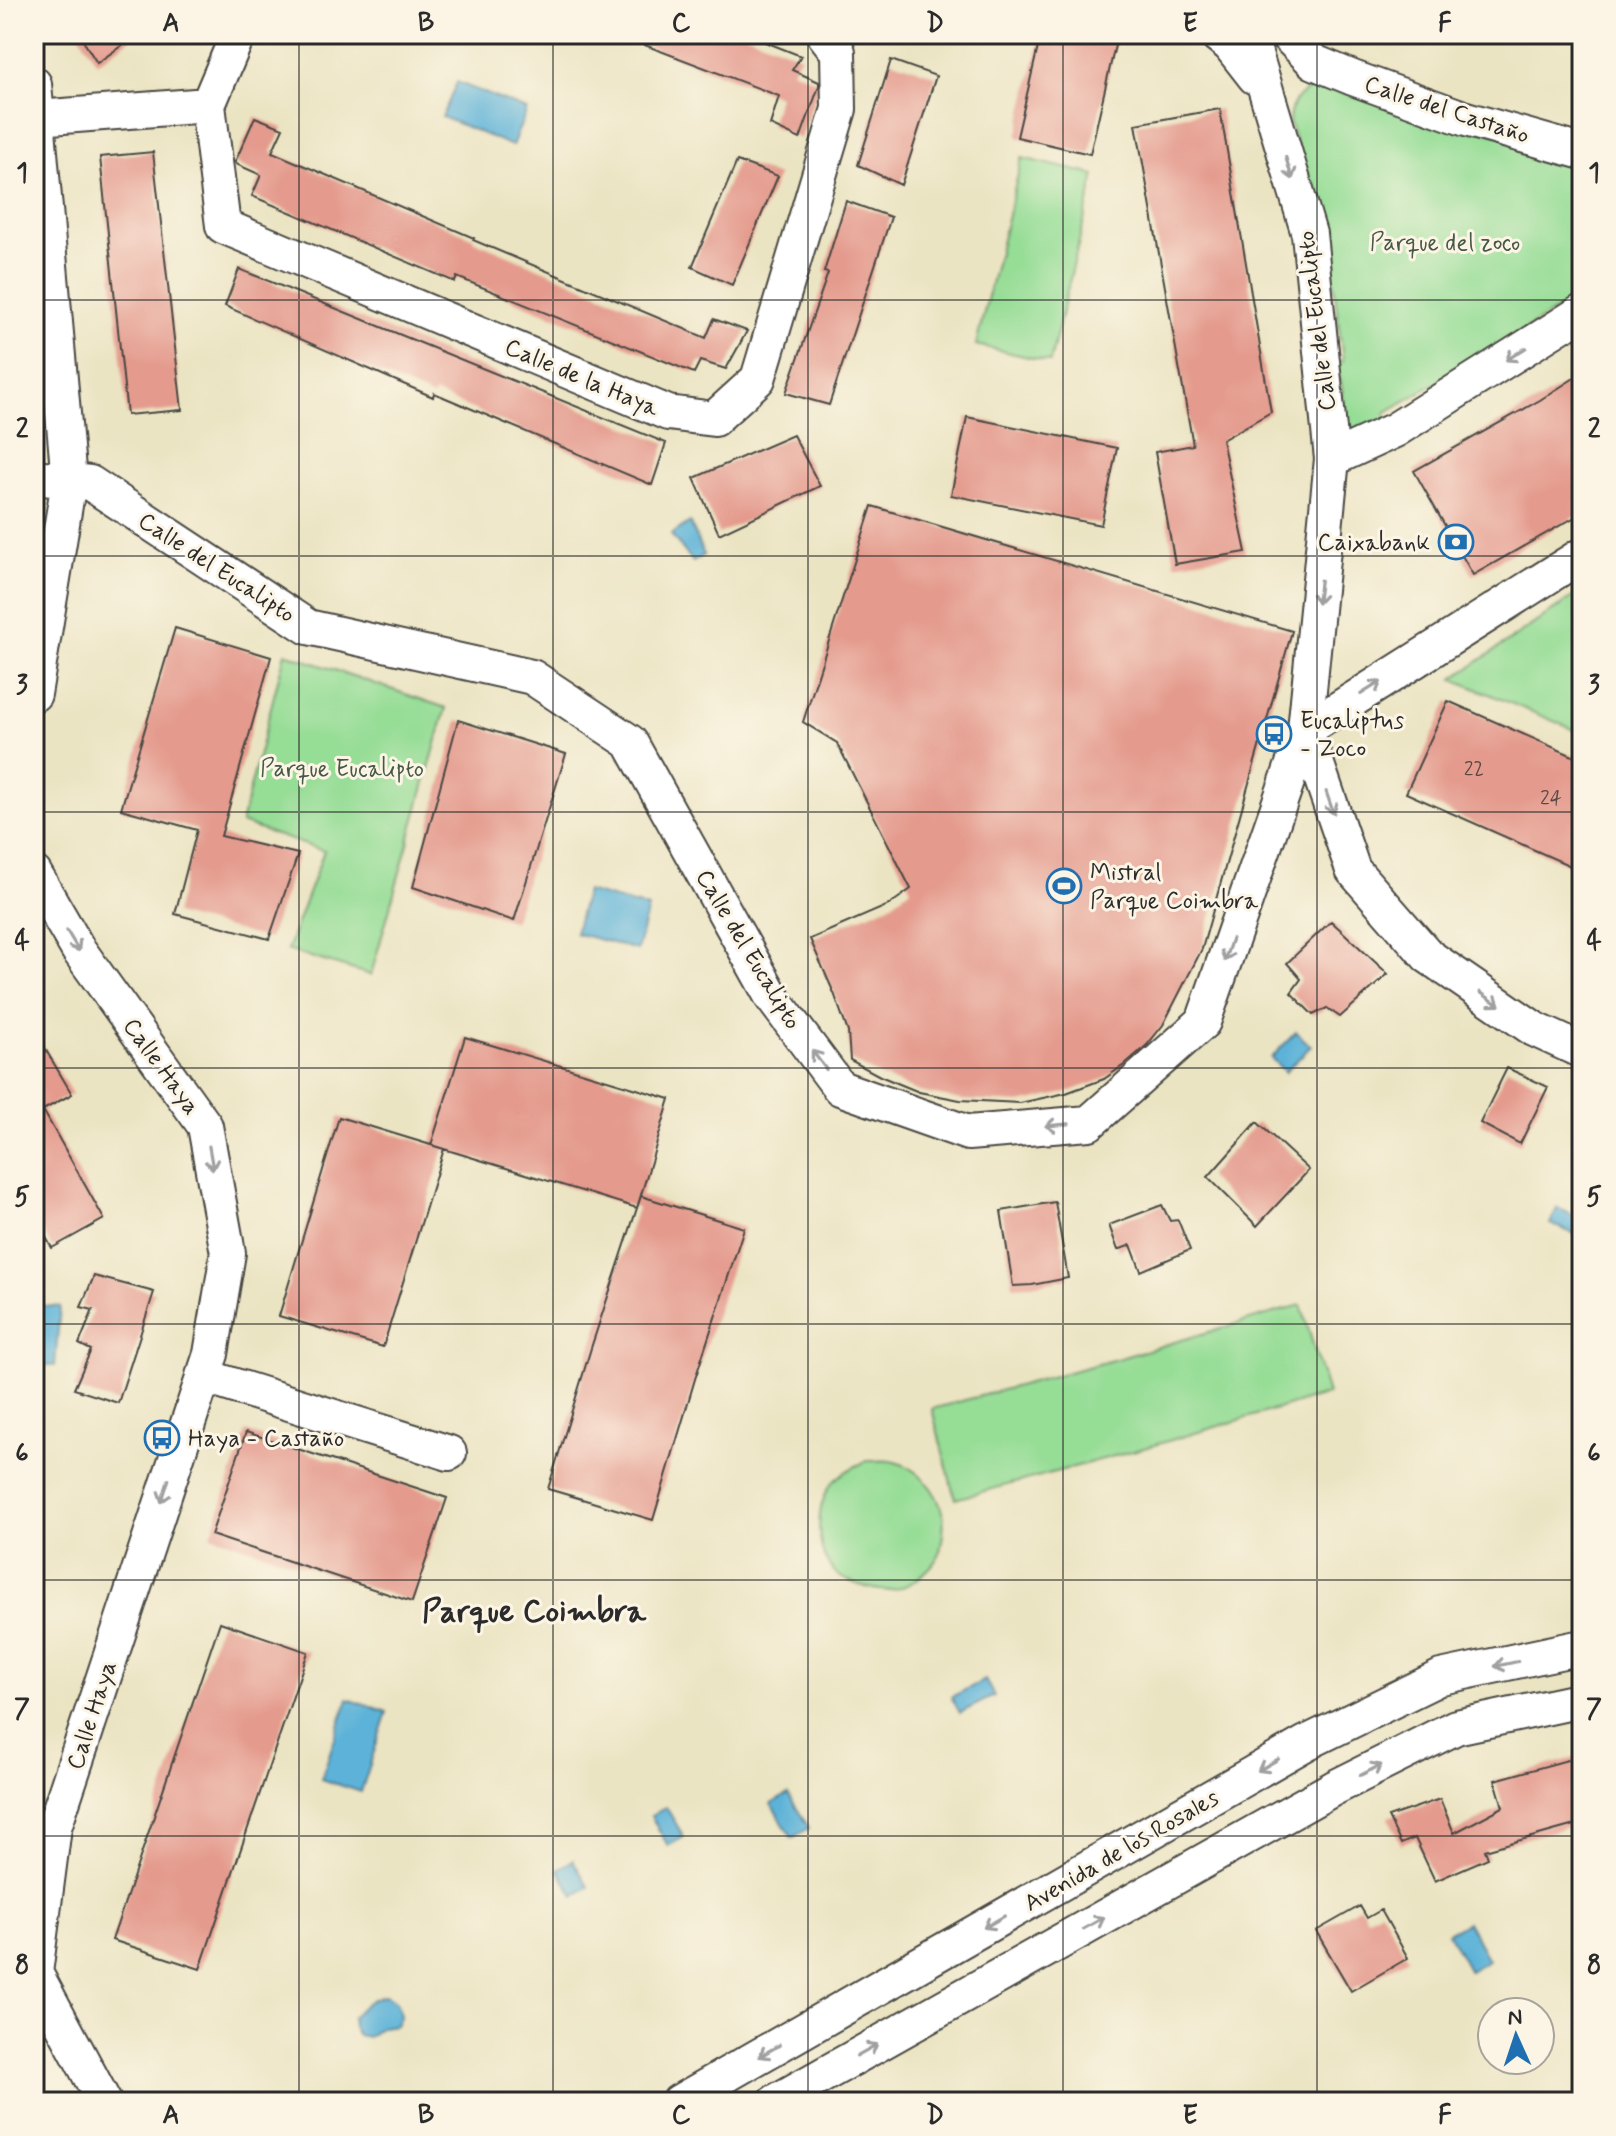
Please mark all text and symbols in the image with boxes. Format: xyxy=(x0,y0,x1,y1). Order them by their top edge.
text: A xyxy=(162,7,180,41)
text: B xyxy=(418,7,434,41)
text: C xyxy=(672,7,691,41)
text: D xyxy=(926,7,944,41)
text: E xyxy=(1182,7,1198,41)
text: F xyxy=(1438,7,1452,41)
street label: Calle del Castaño xyxy=(1360,69,1533,152)
one-way arrow xyxy=(1283,155,1297,180)
text: 1 xyxy=(16,157,28,191)
text: 1 xyxy=(1588,157,1600,191)
park label: Parque del zoco xyxy=(1370,228,1520,259)
street label: Calle del Eucalipto xyxy=(1291,229,1344,413)
street label: Calle de la Haya xyxy=(500,332,664,425)
one-way arrow xyxy=(1505,346,1528,362)
text: 2 xyxy=(16,413,29,447)
text: 2 xyxy=(1588,413,1601,447)
street label: Calle del Eucalipto xyxy=(132,506,301,631)
bank icon: Caixabank xyxy=(1437,523,1475,561)
place label: Caixabank xyxy=(1317,528,1430,559)
one-way arrow xyxy=(1311,578,1326,605)
text: 3 xyxy=(16,669,28,703)
text: 3 xyxy=(1588,669,1600,703)
one-way arrow xyxy=(1359,679,1382,695)
place label: Eucaliptus - Zoco xyxy=(1300,706,1405,765)
bus stop icon: Eucaliptus - Zoco xyxy=(1255,715,1293,753)
park label: Parque Eucalipto xyxy=(260,754,424,785)
house number: 22 xyxy=(1464,756,1484,783)
house number: 24 xyxy=(1540,785,1562,812)
one-way arrow xyxy=(1324,791,1339,816)
place label: Mistral Parque Coimbra xyxy=(1090,858,1259,917)
street label: Calle del Eucalipto xyxy=(688,864,808,1035)
sports icon: Mistral Parque Coimbra xyxy=(1045,867,1083,905)
text: 4 xyxy=(14,925,30,959)
text: 4 xyxy=(1586,925,1602,959)
one-way arrow xyxy=(65,929,81,952)
one-way arrow xyxy=(1219,938,1234,963)
one-way arrow xyxy=(1479,991,1501,1007)
street label: Calle Haya xyxy=(115,1012,206,1121)
one-way arrow xyxy=(810,1049,827,1071)
one-way arrow xyxy=(1044,1118,1070,1133)
one-way arrow xyxy=(204,1145,219,1170)
text: 5 xyxy=(14,1181,30,1215)
text: 5 xyxy=(1586,1181,1602,1215)
bus stop icon: Haya - Castaño xyxy=(143,1419,181,1457)
place label: Haya - Castaño xyxy=(188,1424,344,1455)
text: 6 xyxy=(15,1437,29,1471)
text: 6 xyxy=(1587,1437,1601,1471)
one-way arrow xyxy=(157,1478,172,1504)
district label: Parque Coimbra xyxy=(422,1591,647,1634)
street label: Calle Haya xyxy=(60,1657,125,1774)
one-way arrow xyxy=(1493,1657,1519,1672)
text: 7 xyxy=(14,1693,30,1727)
text: 7 xyxy=(1586,1693,1602,1727)
one-way arrow xyxy=(1257,1757,1280,1773)
one-way arrow xyxy=(1358,1761,1382,1777)
street label: Avenida de los Rosales xyxy=(1019,1783,1225,1920)
one-way arrow xyxy=(983,1914,1006,1930)
one-way arrow xyxy=(1082,1915,1105,1931)
text: 8 xyxy=(15,1949,29,1983)
text: 8 xyxy=(1587,1949,1601,1983)
north arrow xyxy=(1476,1996,1556,2076)
text: N xyxy=(1507,2004,1523,2032)
one-way arrow xyxy=(855,2042,879,2057)
one-way arrow xyxy=(757,2044,781,2060)
text: A xyxy=(162,2099,180,2133)
text: B xyxy=(418,2099,434,2133)
text: C xyxy=(672,2099,691,2133)
text: D xyxy=(926,2099,944,2133)
text: E xyxy=(1182,2099,1198,2133)
text: F xyxy=(1438,2099,1452,2133)

